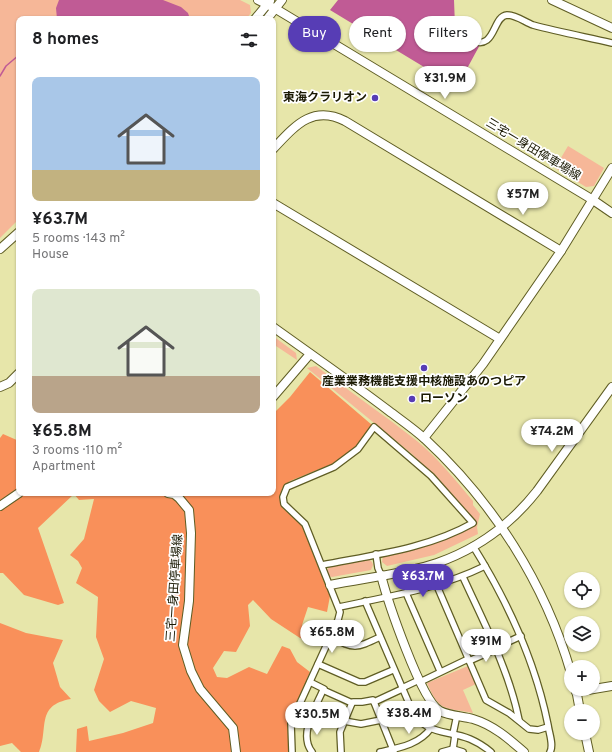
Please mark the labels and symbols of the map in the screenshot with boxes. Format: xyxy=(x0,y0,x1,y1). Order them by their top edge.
pin: ¥31.9M xyxy=(412,66,478,100)
place label: 東海クラリオン xyxy=(283,90,367,106)
marker: 東海クラリオン xyxy=(370,93,380,103)
street label: 三宅一身田停車場線 xyxy=(483,115,583,185)
pin: ¥57M xyxy=(499,182,547,216)
marker: 産業業務機能支援中核施設あのつピア xyxy=(419,363,429,373)
place label: 産業業務機能支援中核施設あのつピア xyxy=(322,374,526,390)
place label: ローソン xyxy=(420,391,468,407)
marker: ローソン xyxy=(407,394,417,404)
pin: ¥74.2M xyxy=(519,419,585,453)
street label: 三宅一身田停車場線 xyxy=(163,534,187,642)
pin: ¥63.7M xyxy=(390,564,456,598)
pin: ¥65.8M xyxy=(299,620,365,654)
pin: ¥91M xyxy=(462,629,510,663)
pin: ¥38.4M xyxy=(376,701,442,735)
pin: ¥30.5M xyxy=(284,702,350,736)

